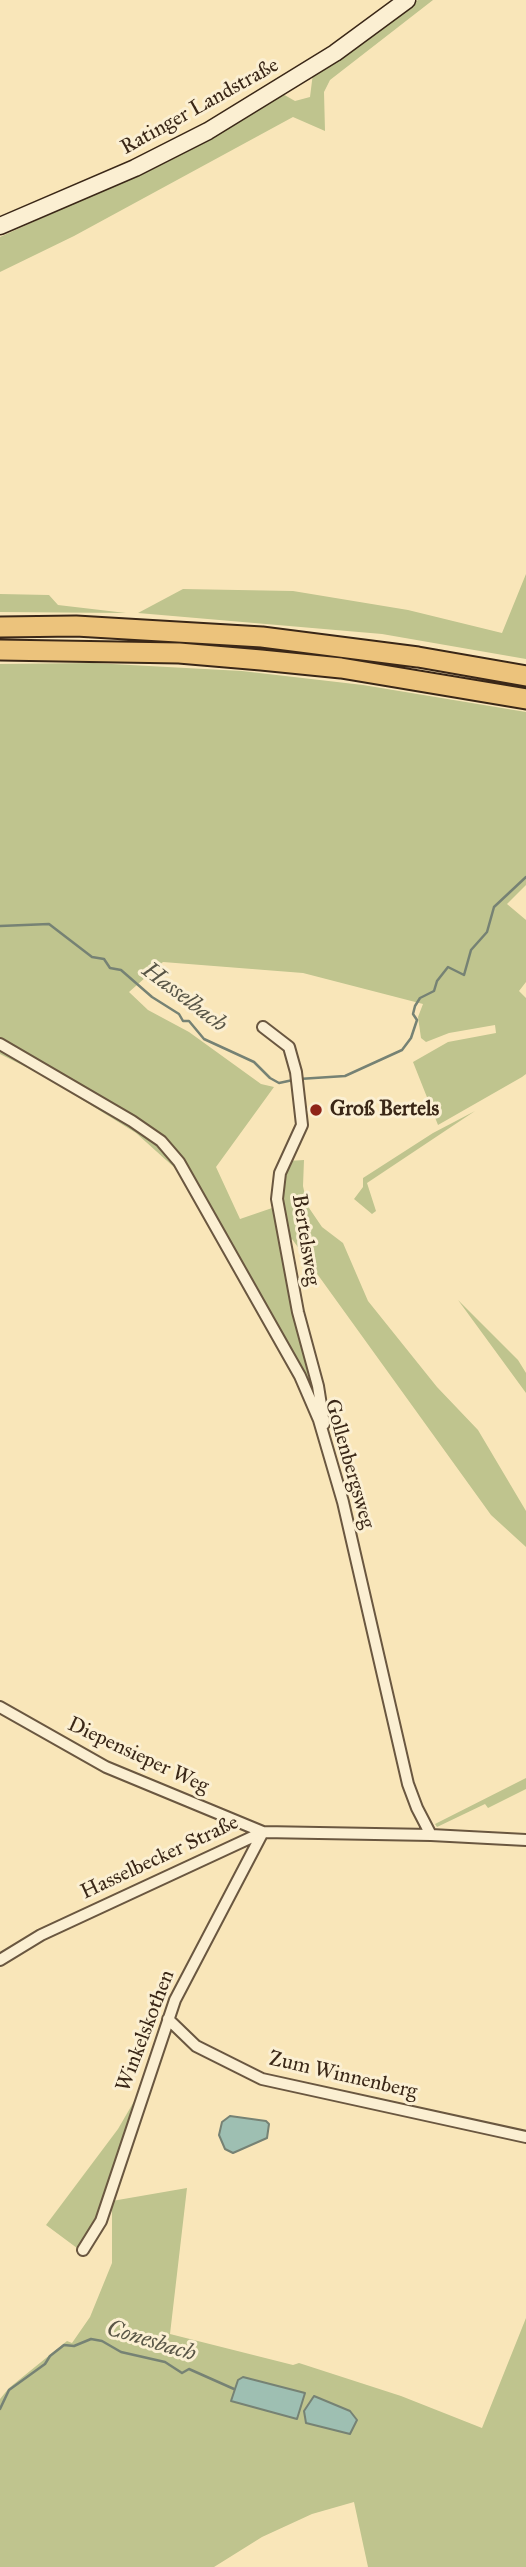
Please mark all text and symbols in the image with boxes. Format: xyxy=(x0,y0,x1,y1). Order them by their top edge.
street label: Ratinger Landstraße xyxy=(117,53,283,161)
water label: Hasselbach xyxy=(136,957,232,1039)
place label: Groß Bertels xyxy=(330,1097,439,1123)
marker: Groß Bertels xyxy=(308,1102,324,1118)
street label: Bertelsweg xyxy=(285,1193,325,1287)
street label: Gollenbergsweg xyxy=(318,1396,380,1532)
street label: Diepensieper Weg xyxy=(63,1712,213,1800)
street label: Hasselbecker Straße xyxy=(77,1810,243,1906)
street label: Winkelskothen xyxy=(111,1967,181,2095)
street label: Zum Winnenberg xyxy=(266,2047,420,2105)
water label: Conesbach xyxy=(103,2315,199,2369)

